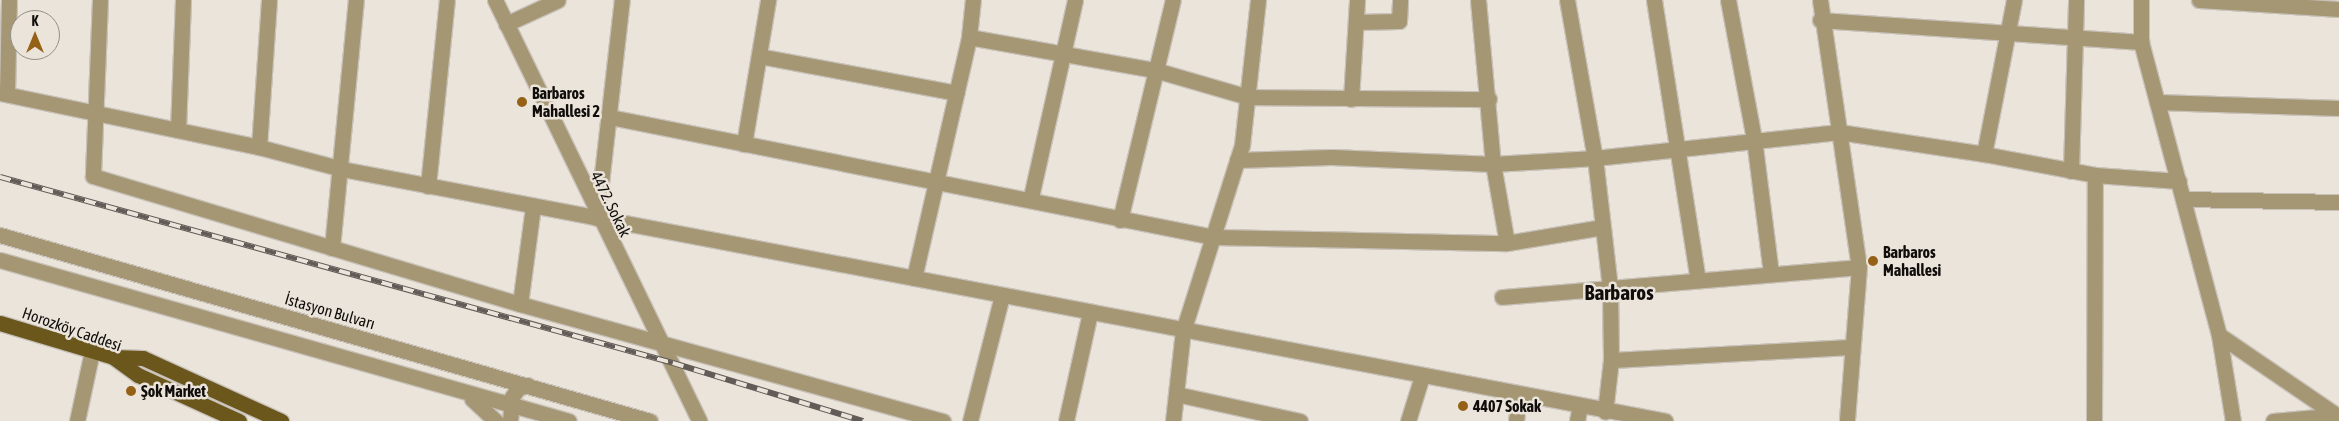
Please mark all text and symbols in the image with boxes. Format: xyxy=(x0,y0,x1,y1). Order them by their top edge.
north arrow xyxy=(10,10,60,60)
text: K xyxy=(32,13,38,29)
place label: Barbaros Mahallesi 2 xyxy=(532,83,600,121)
marker: Barbaros Mahallesi 2 xyxy=(516,96,528,108)
street label: 4472. Sokak xyxy=(587,168,635,240)
place label: Barbaros Mahallesi xyxy=(1883,242,1941,280)
marker: Barbaros Mahallesi xyxy=(1867,255,1879,267)
district label: Barbaros xyxy=(1584,279,1654,305)
street label: İstasyon Bulvarı xyxy=(283,289,377,333)
street label: Horozköy Caddesi xyxy=(20,303,124,355)
place label: Şok Market xyxy=(141,381,206,401)
marker: Şok Market xyxy=(125,385,137,397)
place label: 4407 Sokak xyxy=(1473,396,1541,416)
marker: 4407 Sokak xyxy=(1457,400,1469,412)

